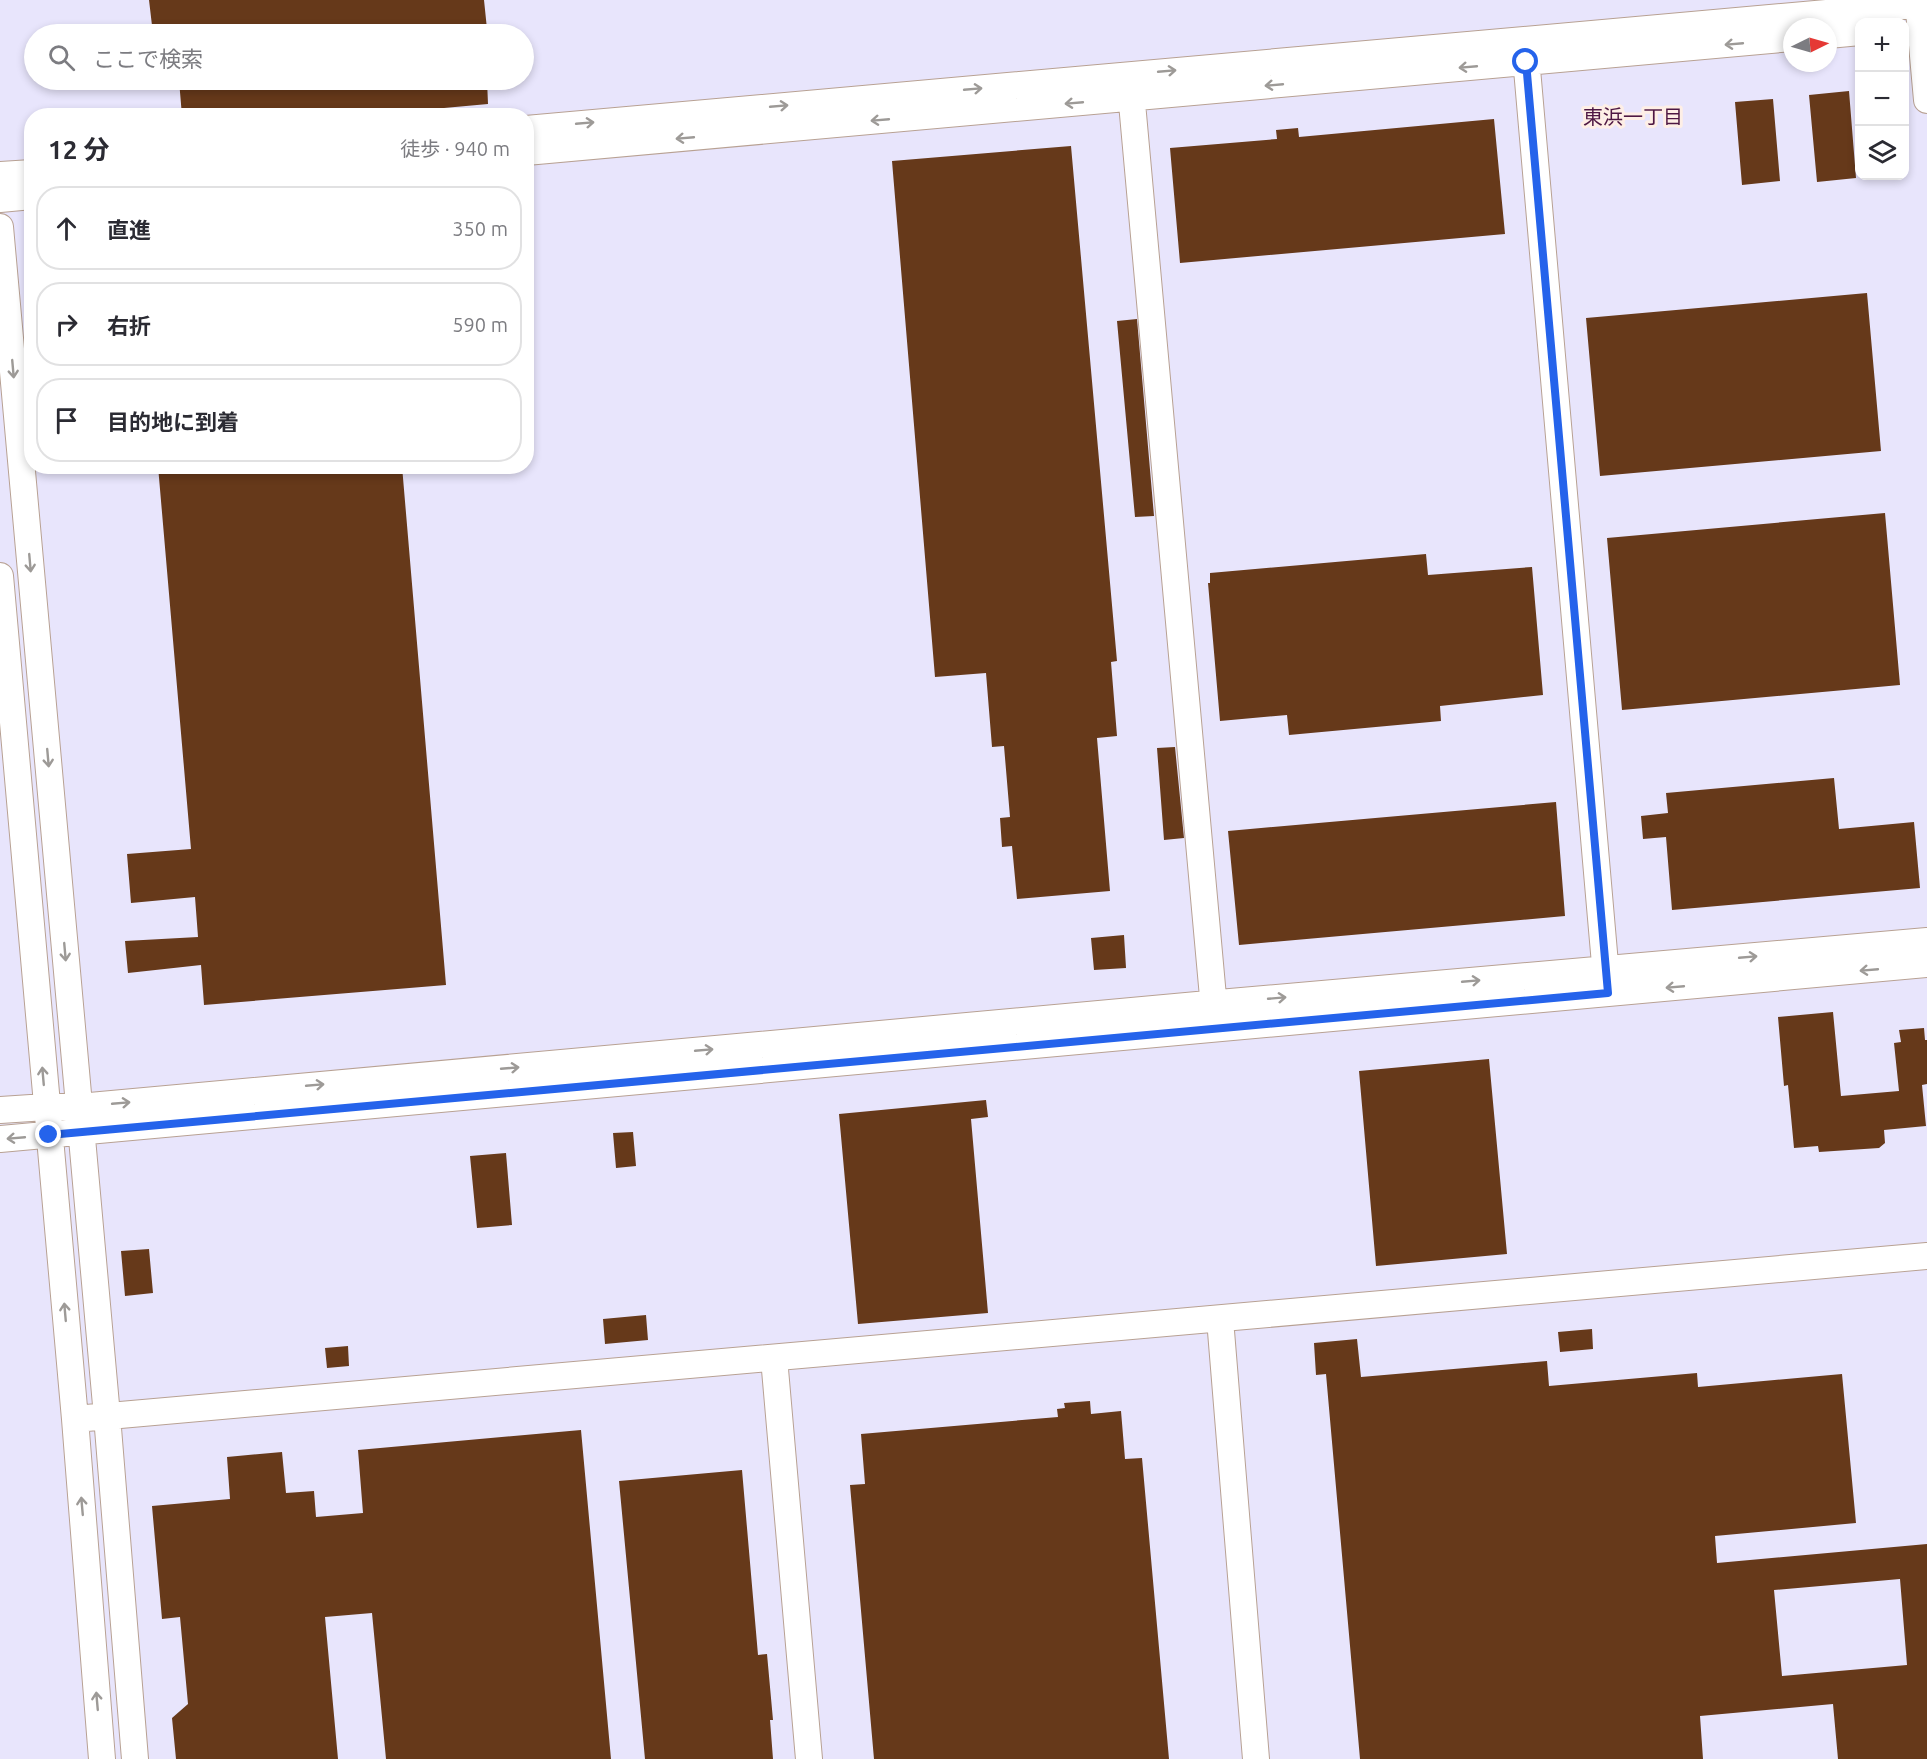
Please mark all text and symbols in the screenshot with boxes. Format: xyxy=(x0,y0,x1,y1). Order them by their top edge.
north arrow xyxy=(1783,18,1837,72)
map controls xyxy=(1855,18,1909,180)
button: + xyxy=(1855,18,1909,72)
search box xyxy=(24,24,534,90)
one-way arrow xyxy=(1724,38,1744,49)
icon: search xyxy=(45,41,78,74)
text: ここで検索 xyxy=(93,46,203,71)
route start xyxy=(1512,48,1538,74)
one-way arrow xyxy=(1458,62,1478,73)
one-way arrow xyxy=(1157,66,1177,77)
button: − xyxy=(1855,72,1909,126)
one-way arrow xyxy=(1264,80,1284,91)
one-way arrow xyxy=(963,83,983,94)
one-way arrow xyxy=(1064,98,1084,109)
one-way arrow xyxy=(769,100,788,111)
district label: 東浜一丁目 xyxy=(1583,105,1683,128)
one-way arrow xyxy=(870,115,890,126)
one-way arrow xyxy=(574,117,594,128)
button: layers xyxy=(1855,126,1909,180)
one-way arrow xyxy=(676,133,696,144)
text: 12 分 xyxy=(48,135,110,164)
text: 徒歩 · 940 m xyxy=(400,137,510,160)
icon: ahead xyxy=(50,212,83,245)
text: 直進 xyxy=(107,217,151,242)
text: 350 m xyxy=(452,217,508,240)
icon: right xyxy=(50,308,83,341)
text: 右折 xyxy=(107,313,151,338)
text: 590 m xyxy=(452,313,508,336)
one-way arrow xyxy=(8,359,19,379)
icon: arrive xyxy=(50,404,83,437)
text: 目的地に到着 xyxy=(107,409,239,434)
one-way arrow xyxy=(25,553,36,573)
one-way arrow xyxy=(43,747,54,767)
one-way arrow xyxy=(60,941,71,961)
one-way arrow xyxy=(1738,951,1757,962)
one-way arrow xyxy=(1859,964,1879,975)
one-way arrow xyxy=(1461,975,1481,986)
one-way arrow xyxy=(1665,982,1685,993)
one-way arrow xyxy=(1266,992,1286,1003)
one-way arrow xyxy=(693,1044,713,1055)
one-way arrow xyxy=(499,1062,519,1073)
one-way arrow xyxy=(37,1067,48,1086)
one-way arrow xyxy=(305,1079,325,1090)
one-way arrow xyxy=(111,1097,131,1108)
route end xyxy=(35,1121,61,1147)
one-way arrow xyxy=(7,1133,27,1144)
one-way arrow xyxy=(59,1303,70,1322)
one-way arrow xyxy=(76,1497,87,1517)
one-way arrow xyxy=(91,1691,102,1711)

